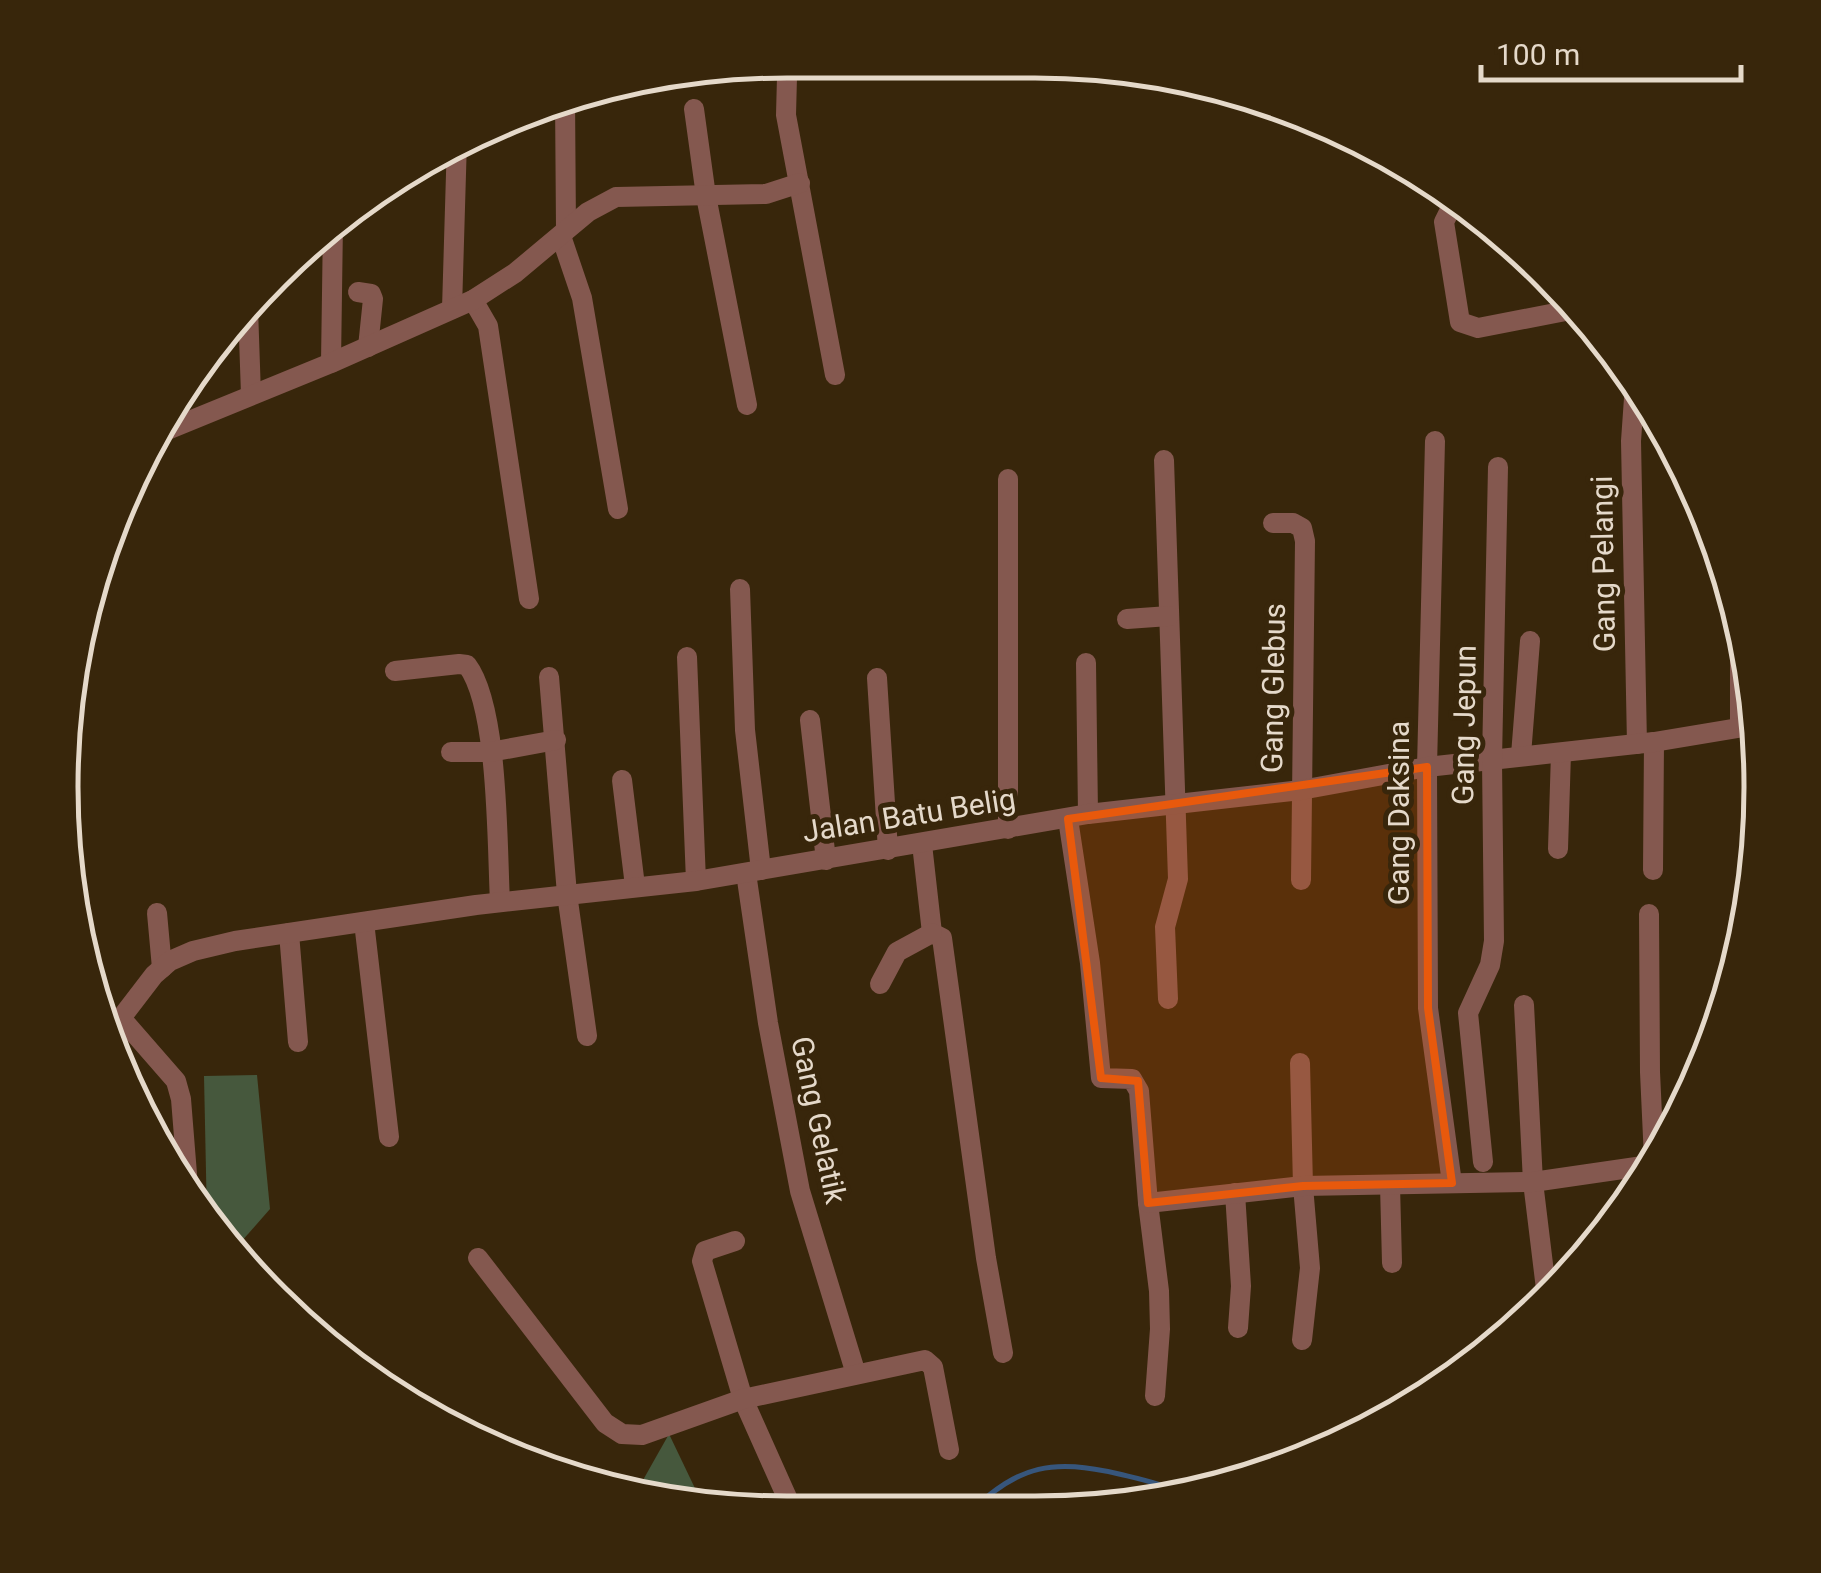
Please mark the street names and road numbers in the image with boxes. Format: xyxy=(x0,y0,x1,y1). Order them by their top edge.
street label: Gang Pelangi xyxy=(1584,475,1622,653)
street label: Gang Glebus xyxy=(1254,603,1292,773)
street label: Gang Jepun xyxy=(1445,645,1483,805)
street label: Gang Daksina xyxy=(1381,721,1416,905)
street label: Jalan Batu Belig xyxy=(800,781,1018,849)
street label: Gang Gelatik xyxy=(784,1033,854,1207)

